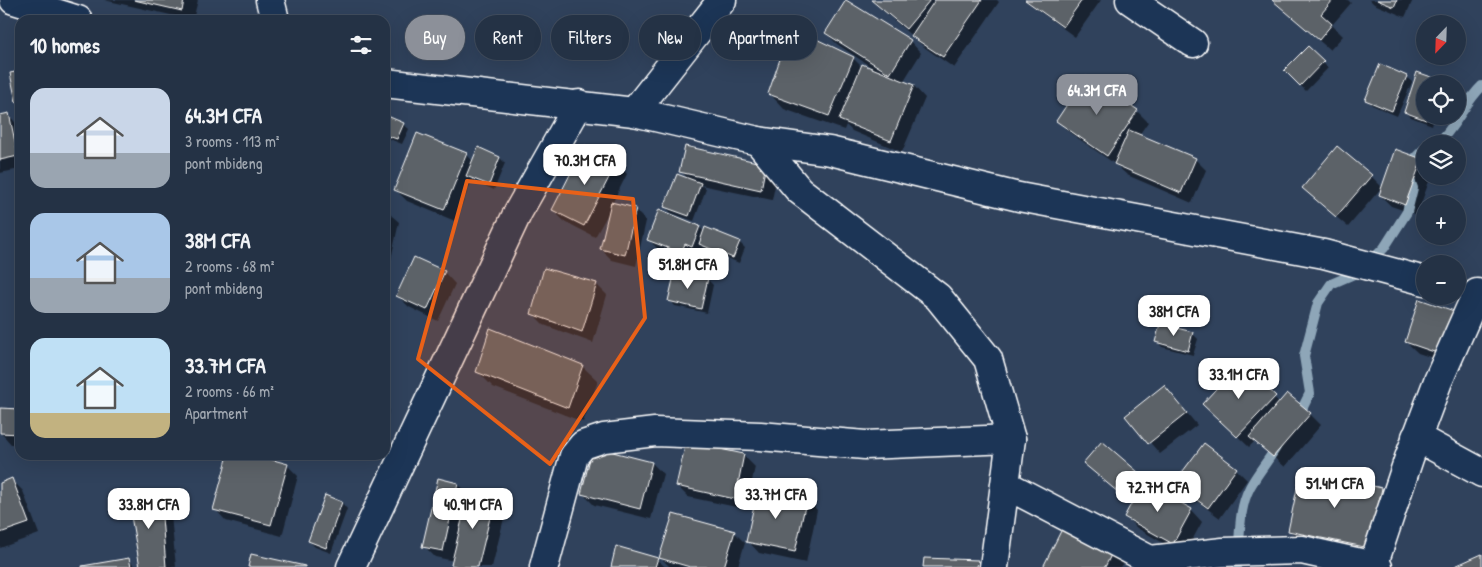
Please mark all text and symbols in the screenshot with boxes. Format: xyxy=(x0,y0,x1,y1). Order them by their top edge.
chip: Buy xyxy=(405,15,465,60)
chip: Rent xyxy=(475,15,541,60)
chip: Filters xyxy=(551,15,629,60)
chip: New xyxy=(639,15,701,60)
chip: Apartment xyxy=(711,15,817,60)
north arrow xyxy=(1416,15,1466,65)
map controls xyxy=(1416,15,1466,305)
text: 10 homes xyxy=(30,31,100,60)
icon: filters xyxy=(347,31,375,59)
pin: 64.3M CFA xyxy=(1040,74,1154,116)
button: locate xyxy=(1416,75,1466,125)
text: 64.3M CFA xyxy=(1068,79,1126,101)
text: 64.3M CFA xyxy=(185,101,262,130)
icon: home xyxy=(70,108,130,168)
text: 3 rooms · 113 m² xyxy=(185,130,280,152)
button: layers xyxy=(1416,135,1466,185)
pin: 70.3M CFA xyxy=(528,144,642,186)
text: 70.3M CFA xyxy=(554,149,616,171)
text: pont mbideng xyxy=(185,152,263,174)
button: + xyxy=(1416,195,1466,245)
text: 38M CFA xyxy=(185,226,250,255)
icon: home xyxy=(70,233,130,293)
pin: 51.8M CFA xyxy=(631,248,745,290)
text: 51.8M CFA xyxy=(659,253,717,275)
text: 2 rooms · 68 m² xyxy=(185,255,274,277)
button: − xyxy=(1416,255,1466,305)
text: pont mbideng xyxy=(185,277,263,299)
pin: 38M CFA xyxy=(1128,294,1220,337)
text: 38M CFA xyxy=(1149,300,1199,322)
text: 33.7M CFA xyxy=(185,351,266,380)
icon: home xyxy=(70,358,130,418)
pin: 33.1M CFA xyxy=(1182,358,1296,400)
text: 33.1M CFA xyxy=(1209,363,1269,385)
text: 2 rooms · 66 m² xyxy=(185,380,274,402)
text: Apartment xyxy=(185,402,248,424)
pin: 51.4M CFA xyxy=(1278,466,1392,509)
pin: 72.7M CFA xyxy=(1101,470,1215,513)
text: 51.4M CFA xyxy=(1306,472,1364,494)
text: 72.7M CFA xyxy=(1127,476,1189,498)
pin: 33.7M CFA xyxy=(719,478,833,520)
text: 33.7M CFA xyxy=(745,483,807,505)
pin: 33.8M CFA xyxy=(92,488,206,530)
pin: 40.9M CFA xyxy=(416,488,530,530)
text: 33.8M CFA xyxy=(119,493,179,515)
text: 40.9M CFA xyxy=(444,493,502,515)

